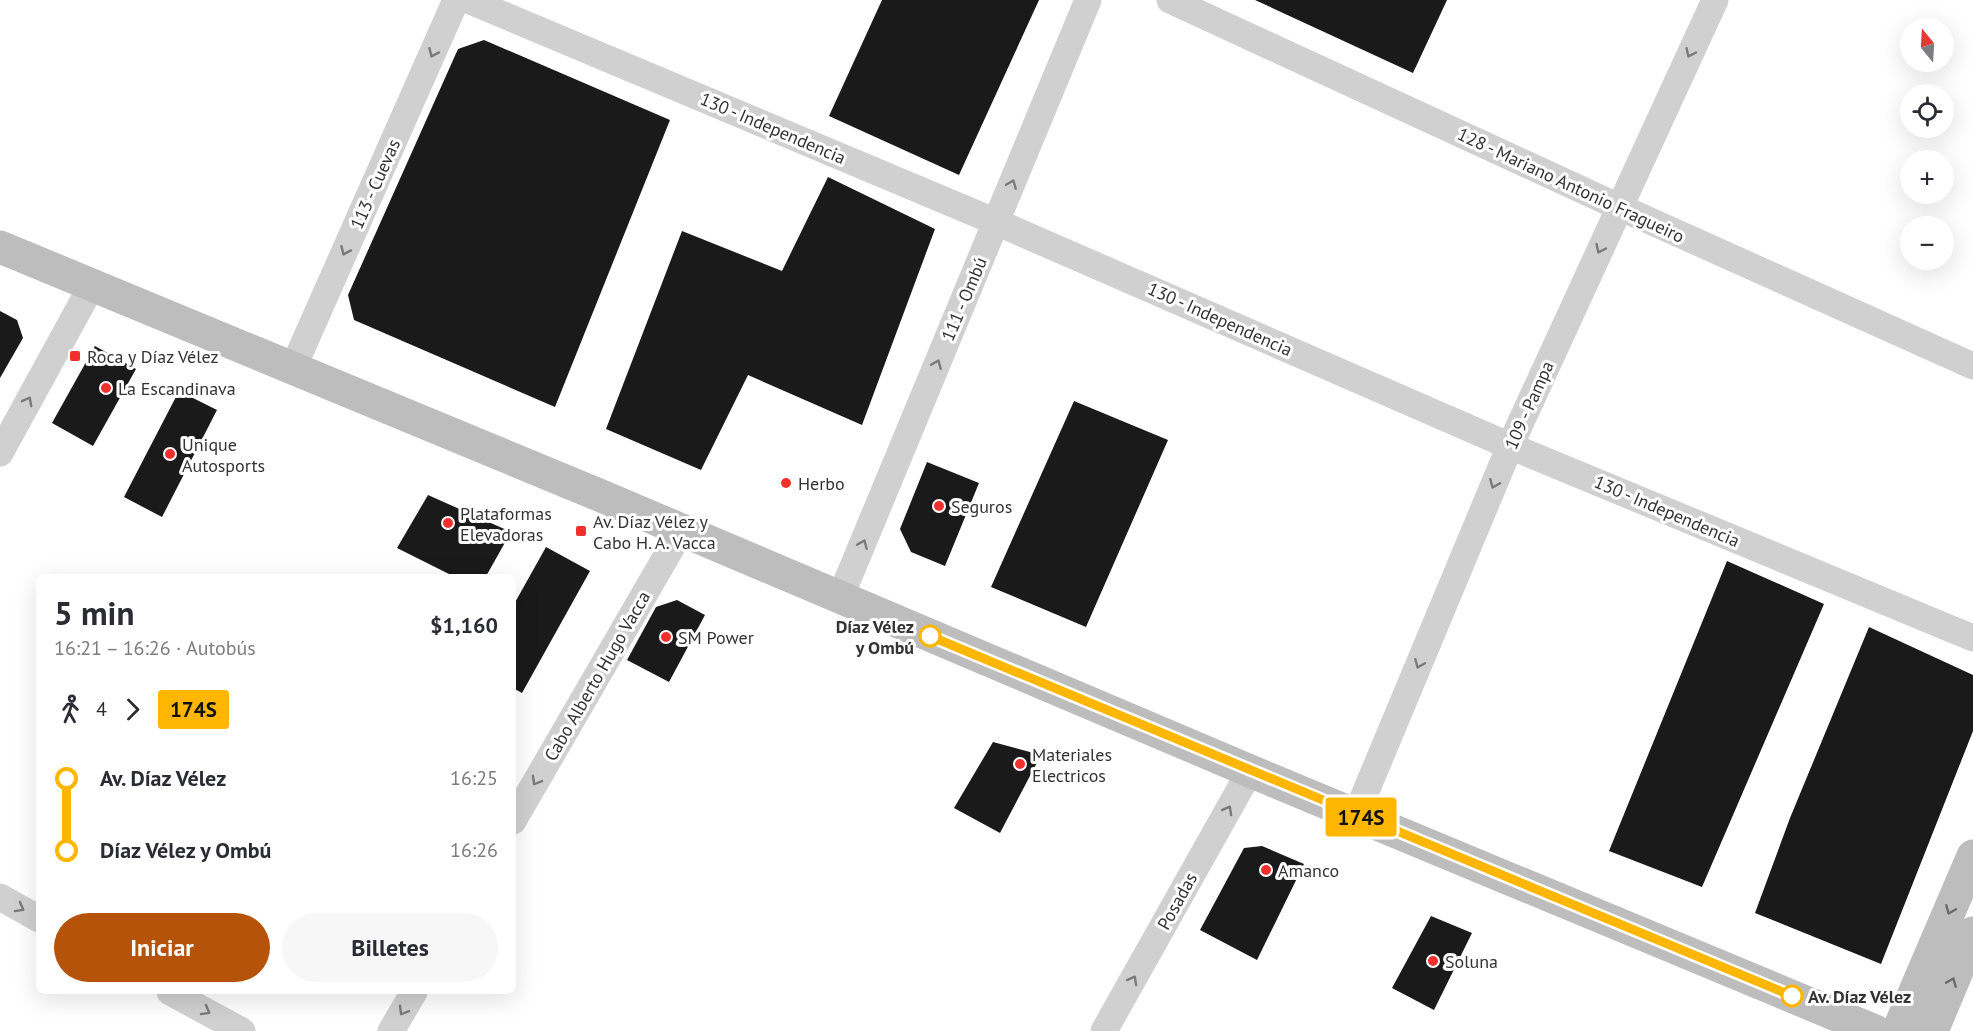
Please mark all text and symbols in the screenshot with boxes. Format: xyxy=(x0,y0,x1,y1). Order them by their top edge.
north arrow xyxy=(1900,18,1954,72)
map controls xyxy=(1900,18,1954,270)
one-way arrow xyxy=(428,47,440,58)
one-way arrow xyxy=(1686,47,1698,58)
button: locate xyxy=(1900,84,1954,138)
street label: 130 - Independencia xyxy=(697,87,849,169)
street label: 128 - Mariano Antonio Fragueiro xyxy=(1454,122,1688,248)
street label: 113 - Cuevas xyxy=(345,135,405,233)
button: + xyxy=(1900,150,1954,204)
one-way arrow xyxy=(1005,180,1017,191)
button: − xyxy=(1900,216,1954,270)
one-way arrow xyxy=(1596,243,1608,254)
one-way arrow xyxy=(340,245,352,256)
street label: 111 - Ombú xyxy=(936,254,992,344)
street label: 130 - Independencia xyxy=(1144,277,1296,361)
place label: Roca y Díaz Vélez xyxy=(87,345,219,368)
marker: Roca y Díaz Vélez xyxy=(68,349,82,363)
street label: 109 - Pampa xyxy=(1499,357,1559,453)
one-way arrow xyxy=(930,360,942,371)
place label: La Escandinava xyxy=(118,377,236,400)
marker: La Escandinava xyxy=(99,381,113,395)
one-way arrow xyxy=(21,397,32,407)
place label: Unique Autosports xyxy=(182,433,265,477)
marker: Unique Autosports xyxy=(163,447,177,461)
street label: 130 - Independencia xyxy=(1591,470,1743,552)
place label: Herbo xyxy=(798,472,845,495)
marker: Herbo xyxy=(779,476,793,490)
one-way arrow xyxy=(1489,478,1501,489)
place label: Seguros xyxy=(951,495,1012,518)
marker: Seguros xyxy=(932,499,946,513)
place label: Plataformas Elevadoras xyxy=(460,502,552,546)
place label: Av. Díaz Vélez y Cabo H. A. Vacca xyxy=(593,510,716,554)
marker: Plataformas Elevadoras xyxy=(441,516,455,530)
marker: Av. Díaz Vélez y Cabo H. A. Vacca xyxy=(574,524,588,538)
one-way arrow xyxy=(856,540,868,551)
street label: Cabo Alberto Hugo Vacca xyxy=(539,587,655,765)
text: 5 min xyxy=(54,591,135,634)
text: $1,160 xyxy=(430,611,498,639)
place label: Díaz Vélez y Ombú xyxy=(836,615,914,659)
marker: Díaz Vélez y Ombú xyxy=(919,625,941,647)
place label: SM Power xyxy=(678,626,754,649)
marker: SM Power xyxy=(659,630,673,644)
text: 16:21 – 16:26 · Autobús xyxy=(54,635,256,661)
one-way arrow xyxy=(1414,658,1426,669)
icon: walk xyxy=(54,693,87,726)
icon: forward xyxy=(116,693,149,726)
text: 4 xyxy=(96,696,107,722)
text: 174S xyxy=(170,696,217,723)
place label: Materiales Electricos xyxy=(1032,743,1112,787)
marker: Materiales Electricos xyxy=(1013,757,1027,771)
text: Av. Díaz Vélez xyxy=(100,764,226,792)
text: 16:25 xyxy=(450,765,498,791)
one-way arrow xyxy=(532,775,543,785)
line badge: 174S xyxy=(1319,798,1403,836)
text: 174S xyxy=(1338,804,1384,831)
one-way arrow xyxy=(1221,806,1232,816)
text: Díaz Vélez y Ombú xyxy=(100,836,271,864)
text: 16:26 xyxy=(450,837,498,863)
place label: Amanco xyxy=(1278,859,1339,882)
marker: Amanco xyxy=(1259,863,1273,877)
street label: Posadas xyxy=(1152,868,1202,934)
one-way arrow xyxy=(13,901,24,912)
one-way arrow xyxy=(1945,903,1957,914)
button: Iniciar xyxy=(54,913,270,982)
button: Billetes xyxy=(282,913,498,982)
place label: Soluna xyxy=(1445,950,1498,973)
marker: Soluna xyxy=(1426,954,1440,968)
one-way arrow xyxy=(1126,976,1137,986)
one-way arrow xyxy=(1945,977,1957,988)
marker: Av. Díaz Vélez xyxy=(1781,985,1803,1007)
place label: Av. Díaz Vélez xyxy=(1808,985,1911,1008)
one-way arrow xyxy=(200,1004,210,1015)
one-way arrow xyxy=(399,1005,410,1015)

